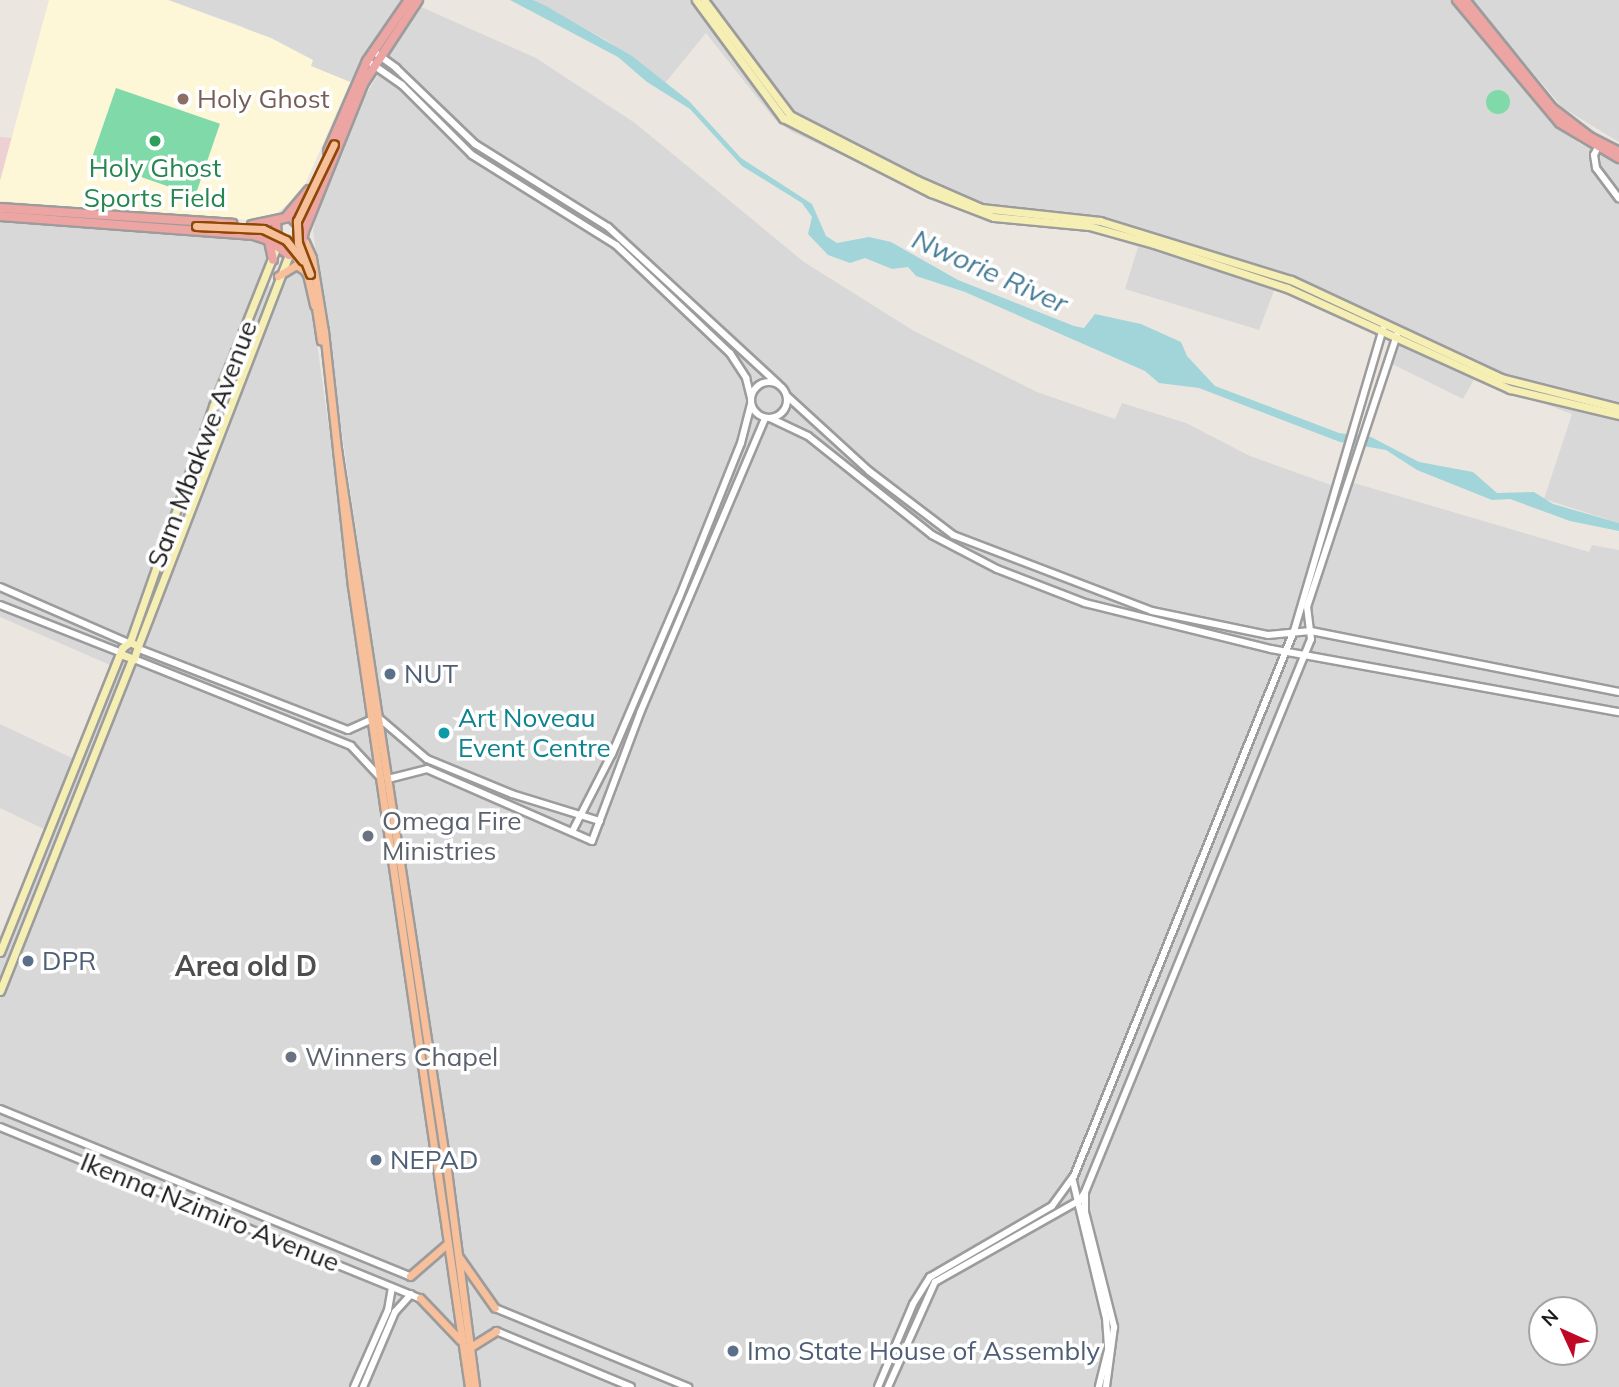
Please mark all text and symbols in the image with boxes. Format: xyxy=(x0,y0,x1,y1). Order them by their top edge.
place label: Holy Ghost xyxy=(197,83,329,115)
marker: Holy Ghost xyxy=(175,91,191,107)
marker: Holy Ghost Sports Field xyxy=(147,133,163,149)
place label: Holy Ghost Sports Field xyxy=(84,152,226,214)
water label: Nworie River xyxy=(907,222,1073,320)
street label: Sam Mbakwe Avenue xyxy=(141,316,263,572)
place label: NUT xyxy=(404,658,458,690)
marker: NUT xyxy=(382,666,398,682)
place label: Art Noveau Event Centre xyxy=(458,702,611,764)
marker: Art Noveau Event Centre xyxy=(436,725,452,741)
place label: Omega Fire Ministries xyxy=(382,805,521,866)
marker: Omega Fire Ministries xyxy=(360,828,376,844)
place label: DPR xyxy=(42,945,96,977)
district label: Area old D xyxy=(175,949,317,983)
marker: DPR xyxy=(20,953,36,969)
place label: Winners Chapel xyxy=(305,1041,498,1073)
marker: Winners Chapel xyxy=(283,1049,299,1065)
place label: NEPAD xyxy=(390,1144,478,1176)
street label: Ikenna Nzimiro Avenue xyxy=(76,1146,344,1278)
marker: NEPAD xyxy=(368,1152,384,1168)
north arrow xyxy=(1528,1296,1598,1366)
text: N xyxy=(1536,1304,1563,1331)
place label: Imo State House of Assembly xyxy=(747,1335,1100,1367)
marker: Imo State House of Assembly xyxy=(725,1343,741,1359)

